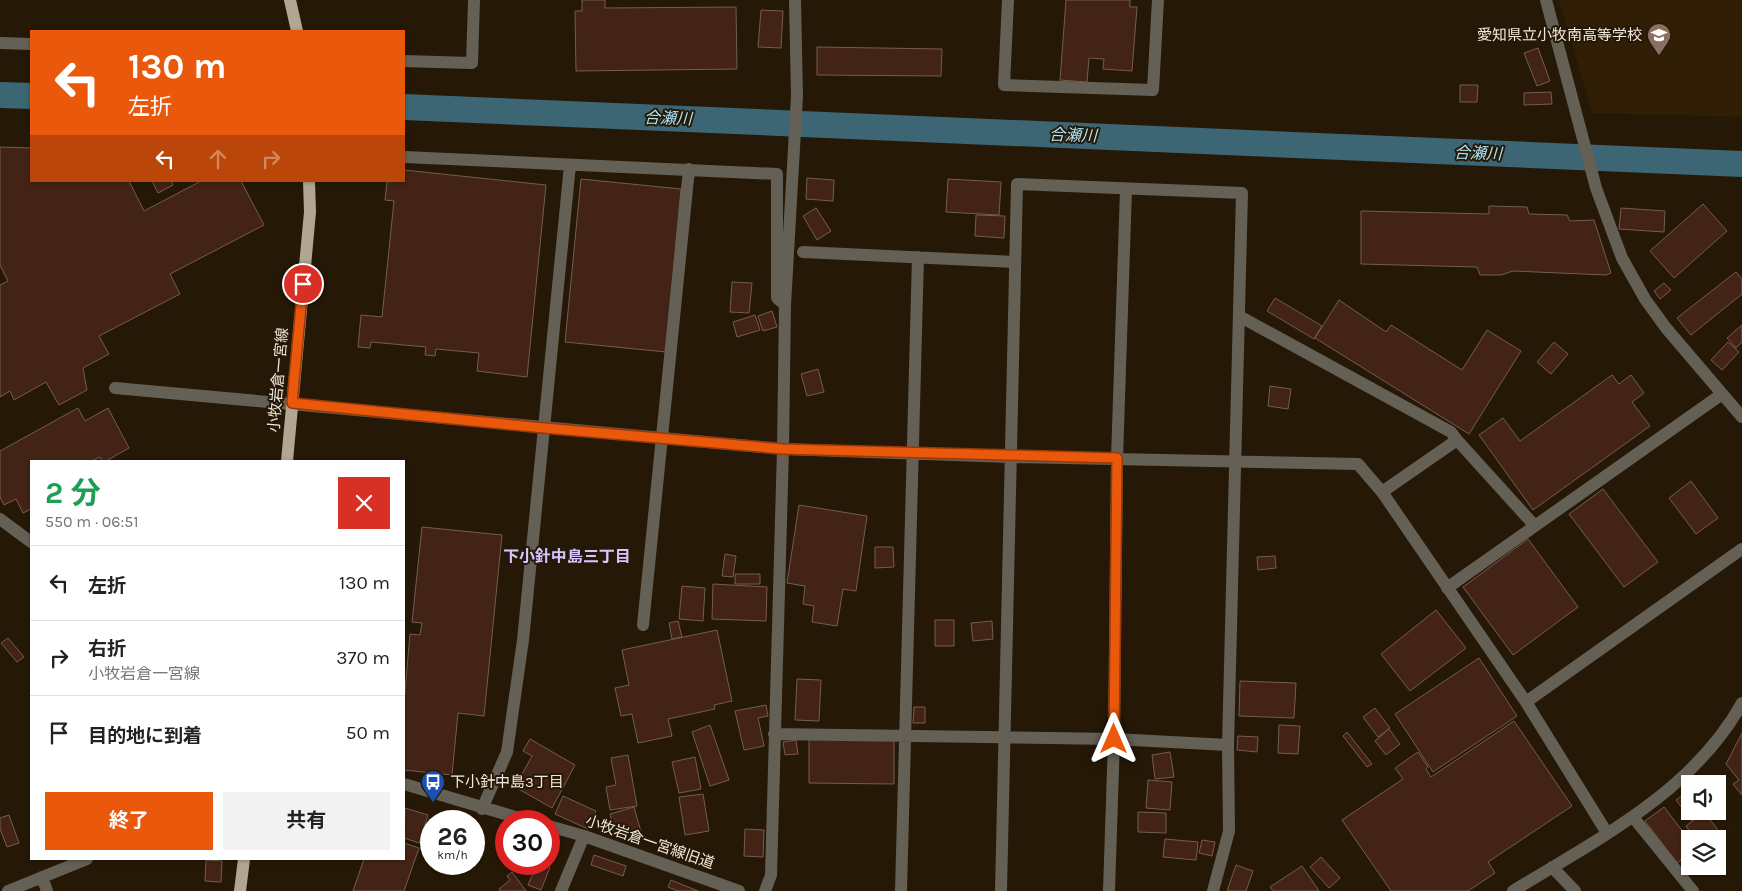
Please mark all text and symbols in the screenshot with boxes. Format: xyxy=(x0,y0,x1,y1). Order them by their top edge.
school or university icon: 愛知県立小牧南高等学校 xyxy=(1646,22,1672,56)
place label: 愛知県立小牧南高等学校 xyxy=(1477,26,1642,44)
text: 130 m xyxy=(128,46,226,87)
icon: left xyxy=(45,50,110,115)
text: 左折 xyxy=(128,94,172,120)
water label: 合瀬川 xyxy=(644,108,694,128)
water label: 合瀬川 xyxy=(1049,125,1099,145)
water label: 合瀬川 xyxy=(1454,143,1504,163)
icon: left xyxy=(151,145,179,173)
icon: ahead xyxy=(204,145,232,173)
icon: right xyxy=(257,145,285,173)
pin xyxy=(282,263,324,305)
icon: arrive xyxy=(289,270,317,298)
street label: 小牧岩倉一宮線 xyxy=(264,327,292,433)
text: 2 分 xyxy=(45,475,101,511)
button: close xyxy=(338,477,390,529)
text: 550 m · 06:51 xyxy=(45,512,138,531)
district label: 下小針中島三丁目 xyxy=(503,547,631,566)
icon: left xyxy=(45,569,73,597)
text: 130 m xyxy=(339,572,390,594)
text: 左折 xyxy=(88,575,126,597)
text: 右折 xyxy=(88,638,126,660)
icon: right xyxy=(45,644,73,672)
text: 370 m xyxy=(336,647,390,669)
text: 小牧岩倉一宮線 xyxy=(88,664,200,683)
position arrow xyxy=(1087,712,1139,764)
icon: arrive xyxy=(45,719,73,747)
text: 50 m xyxy=(346,722,390,744)
text: 目的地に到着 xyxy=(88,725,202,747)
bus stop icon: 下小針中島3丁目 xyxy=(420,769,446,803)
place label: 下小針中島3丁目 xyxy=(450,773,564,791)
map controls xyxy=(1681,775,1726,875)
button: sound xyxy=(1681,775,1726,820)
button: 終了 xyxy=(45,792,213,850)
button: 共有 xyxy=(223,792,390,850)
speed limit sign: 30 xyxy=(495,810,560,875)
street label: 小牧岩倉一宮線旧道 xyxy=(583,812,717,872)
text: 26 xyxy=(437,822,468,851)
button: layers xyxy=(1681,830,1726,875)
text: km/h xyxy=(437,848,468,862)

